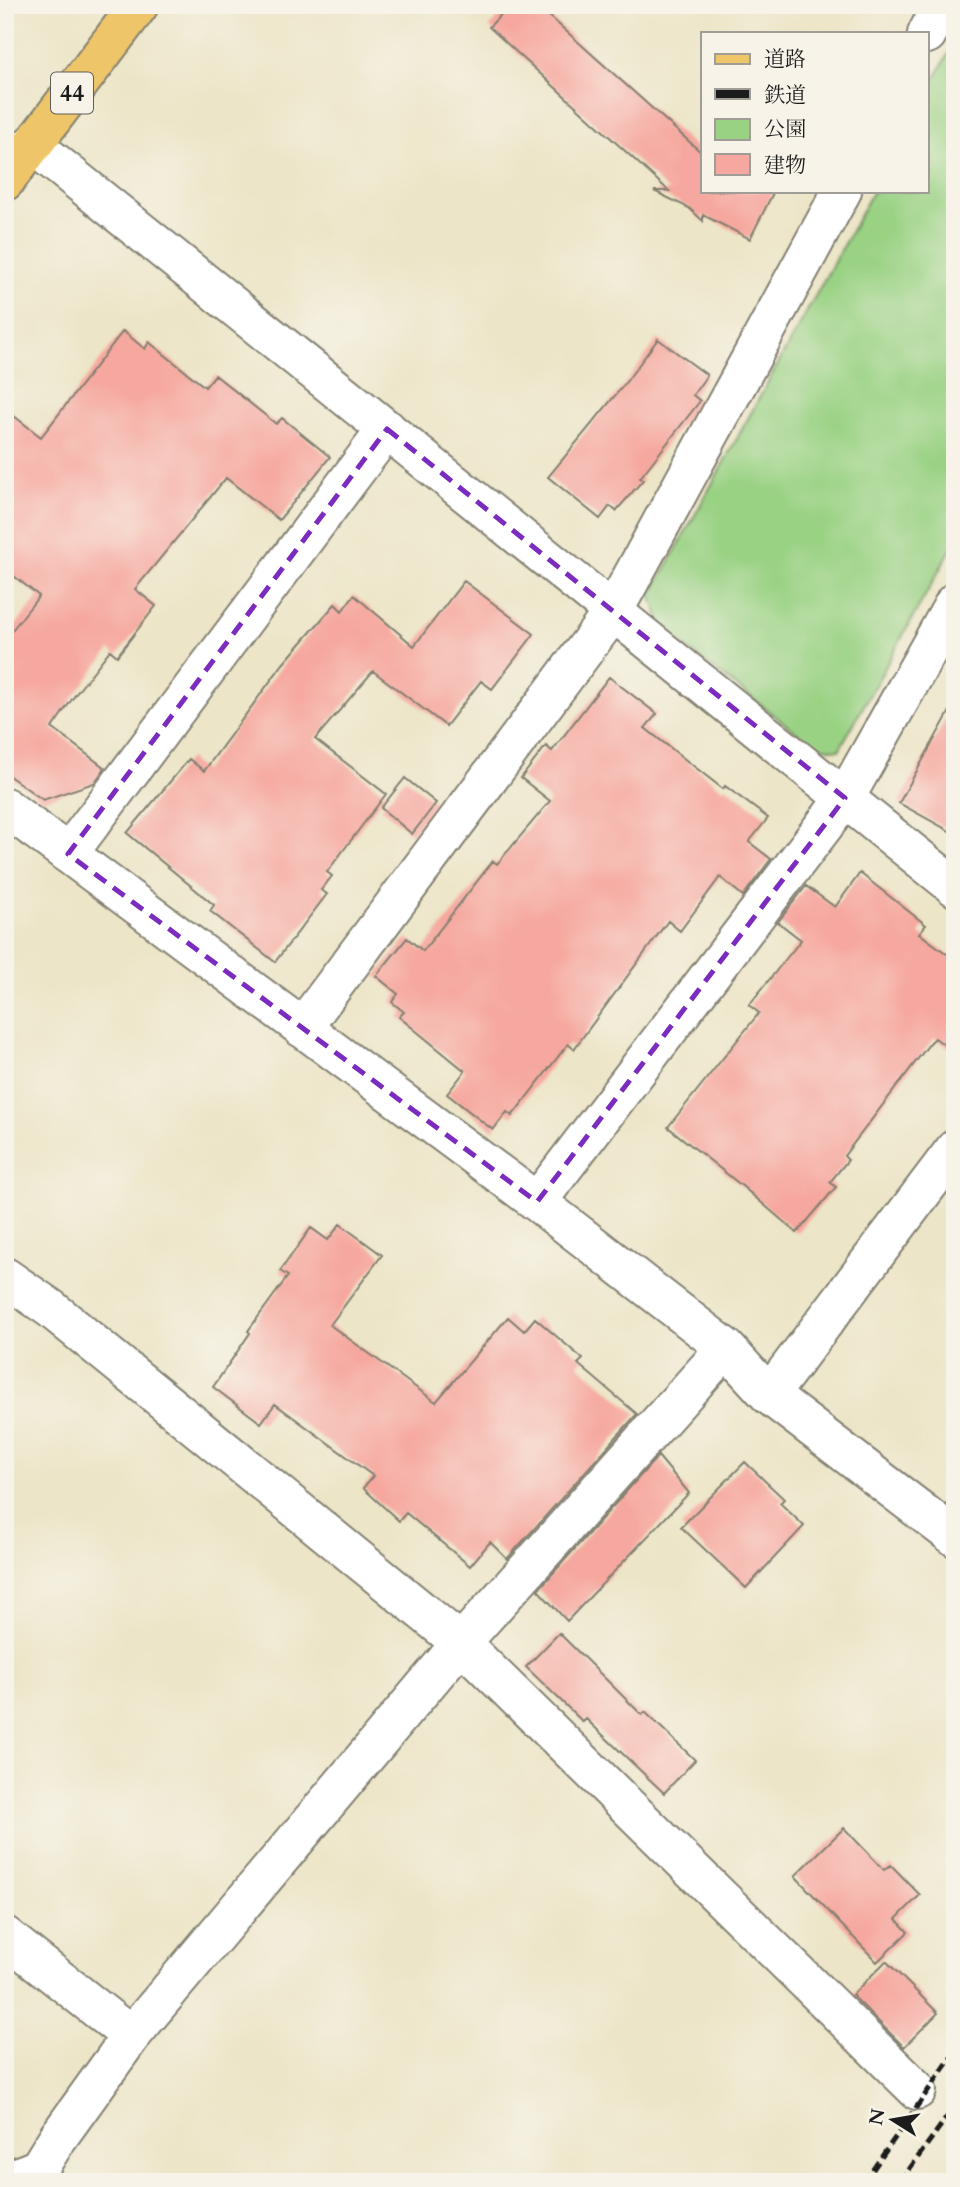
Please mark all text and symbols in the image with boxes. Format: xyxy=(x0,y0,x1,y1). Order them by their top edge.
legend xyxy=(701,32,928,192)
text: 道路 xyxy=(764,45,806,74)
road number: 44 xyxy=(51,72,93,114)
text: 鉄道 xyxy=(764,81,806,110)
text: 公園 xyxy=(764,115,806,144)
text: 建物 xyxy=(764,151,806,180)
north arrow xyxy=(858,2086,928,2156)
text: N xyxy=(863,2106,892,2128)

